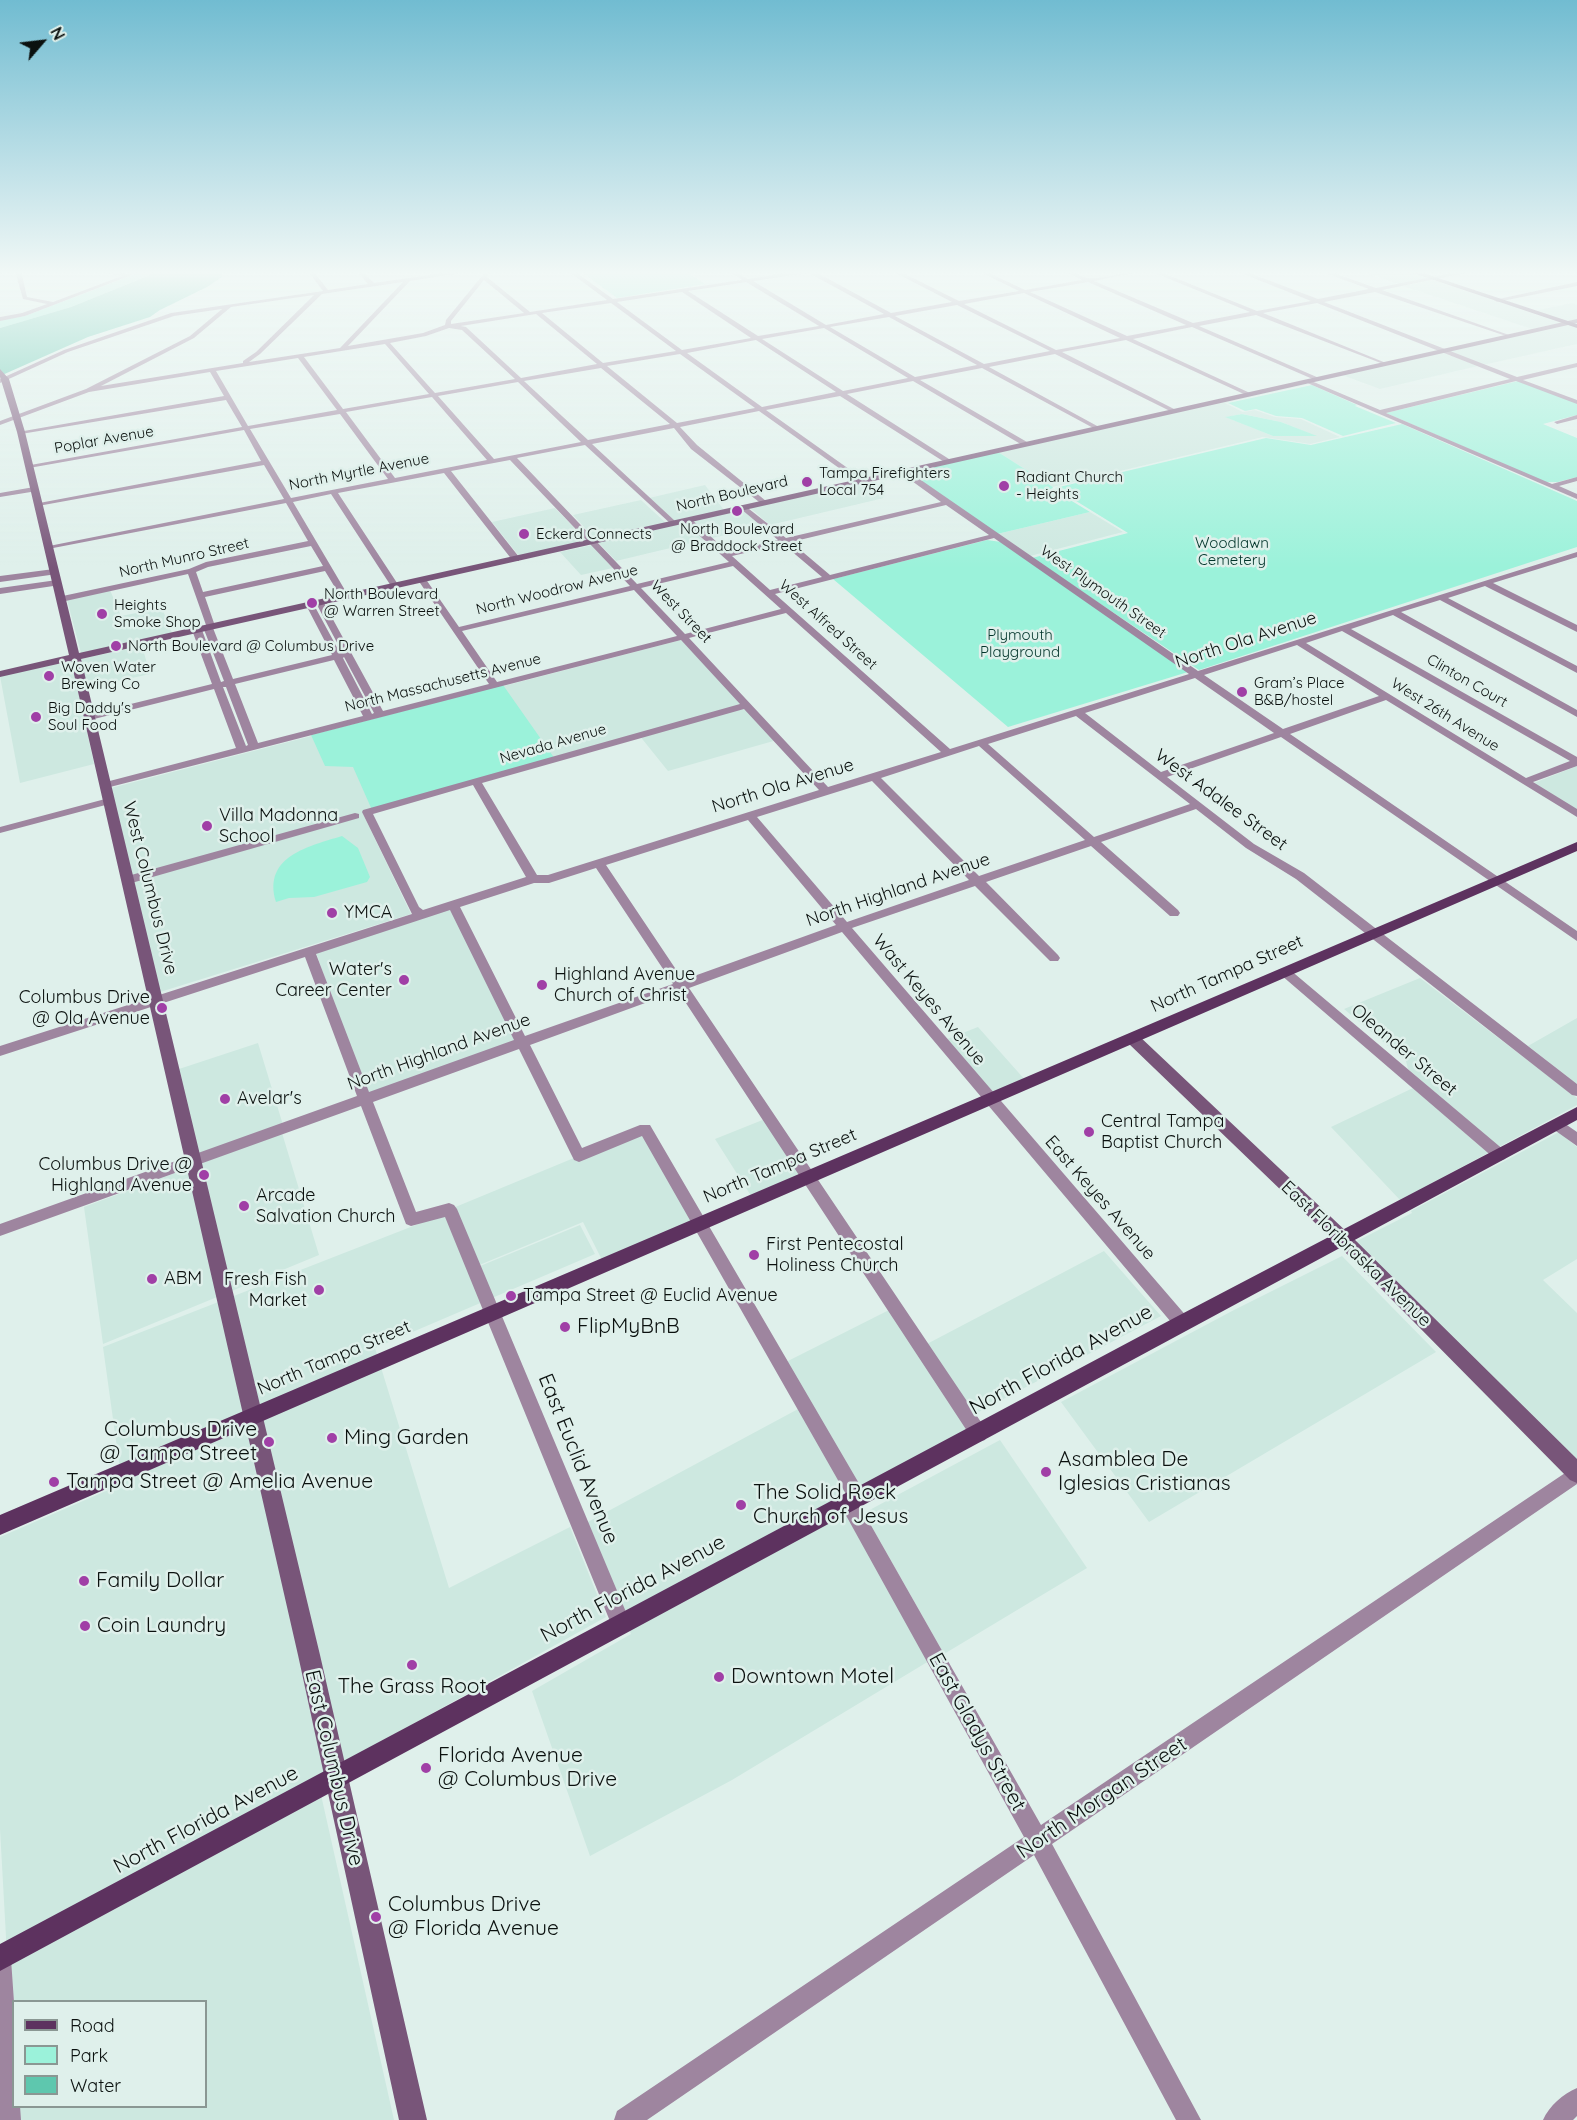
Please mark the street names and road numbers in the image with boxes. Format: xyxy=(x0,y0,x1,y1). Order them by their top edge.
street label: Poplar Avenue xyxy=(53,422,155,458)
street label: North Myrtle Avenue xyxy=(287,450,431,494)
street label: North Boulevard xyxy=(674,472,790,516)
street label: North Munro Street xyxy=(117,534,251,582)
street label: West Plymouth Street xyxy=(1037,542,1169,642)
street label: North Woodrow Avenue xyxy=(474,561,640,619)
street label: West Alfred Street xyxy=(775,576,881,674)
street label: West Street xyxy=(647,577,715,647)
street label: North Ola Avenue xyxy=(1173,607,1319,673)
street label: North Massachusetts Avenue xyxy=(343,650,543,716)
street label: Clinton Court xyxy=(1423,651,1511,711)
street label: West 26th Avenue xyxy=(1388,674,1502,756)
street label: Nevada Avenue xyxy=(498,720,608,768)
street label: West Adalee Street xyxy=(1150,745,1292,855)
street label: North Ola Avenue xyxy=(709,754,857,818)
street label: West Columbus Drive xyxy=(118,799,182,977)
street label: North Highland Avenue xyxy=(803,848,993,932)
street label: Wast Keyes Avenue xyxy=(868,930,990,1070)
street label: North Tampa Street xyxy=(1147,931,1307,1017)
street label: Oleander Street xyxy=(1347,999,1461,1101)
street label: North Highland Avenue xyxy=(345,1009,533,1095)
street label: North Tampa Street xyxy=(700,1124,860,1208)
street label: East Keyes Avenue xyxy=(1040,1131,1160,1265)
street label: East Floribraska Avenue xyxy=(1276,1177,1436,1331)
street label: North Florida Avenue xyxy=(965,1299,1157,1421)
street label: North Tampa Street xyxy=(254,1316,414,1400)
street label: East Euclid Avenue xyxy=(532,1370,624,1548)
street label: North Florida Avenue xyxy=(536,1530,730,1648)
street label: East Gladys Street xyxy=(923,1649,1031,1815)
street label: East Columbus Drive xyxy=(299,1668,369,1868)
street label: North Morgan Street xyxy=(1012,1732,1192,1864)
street label: North Florida Avenue xyxy=(109,1761,303,1879)

